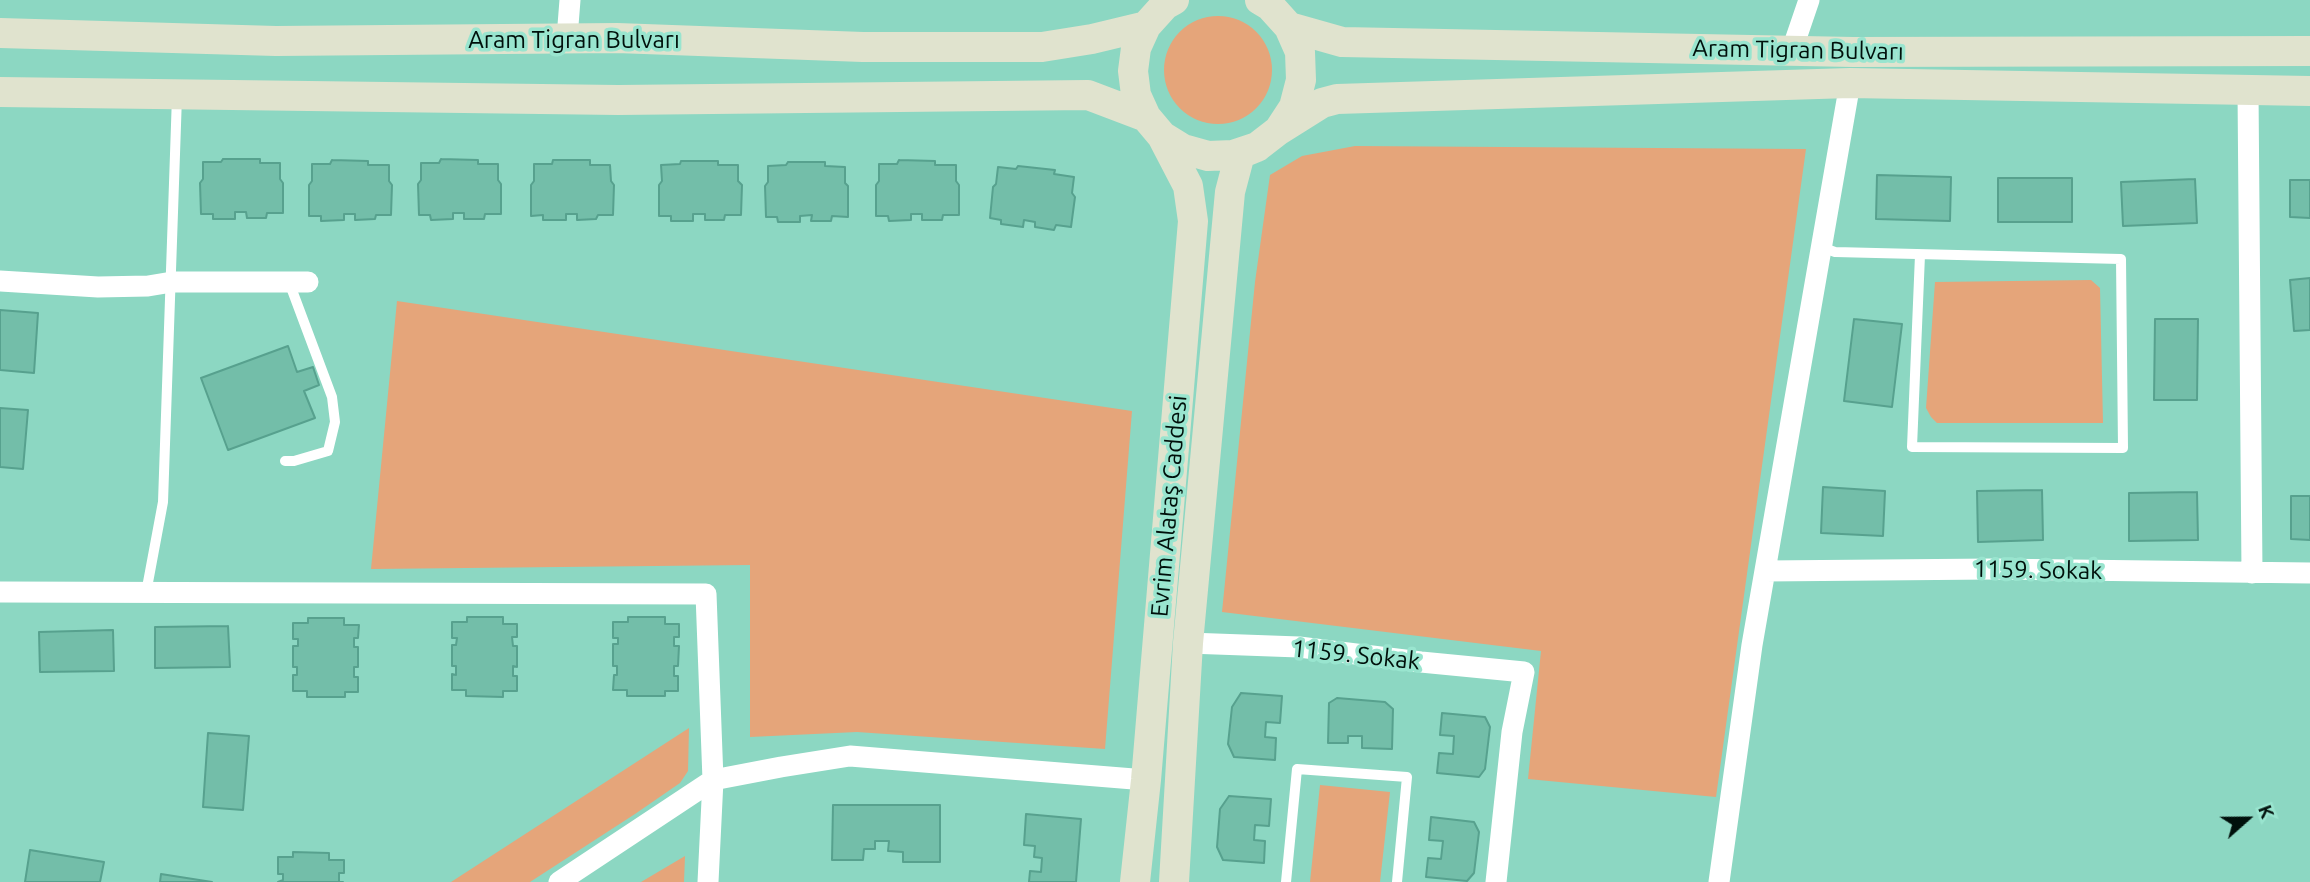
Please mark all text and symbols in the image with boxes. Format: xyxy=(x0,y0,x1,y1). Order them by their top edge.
street label: Aram Tigran Bulvarı xyxy=(468,26,680,54)
street label: Aram Tigran Bulvarı xyxy=(1692,34,1904,66)
street label: Evrim Alataş Caddesi xyxy=(1145,394,1193,618)
street label: 1159. Sokak xyxy=(1973,554,2103,586)
street label: 1159. Sokak xyxy=(1290,634,1422,676)
north arrow xyxy=(2212,784,2282,854)
text: K xyxy=(2254,802,2279,821)

